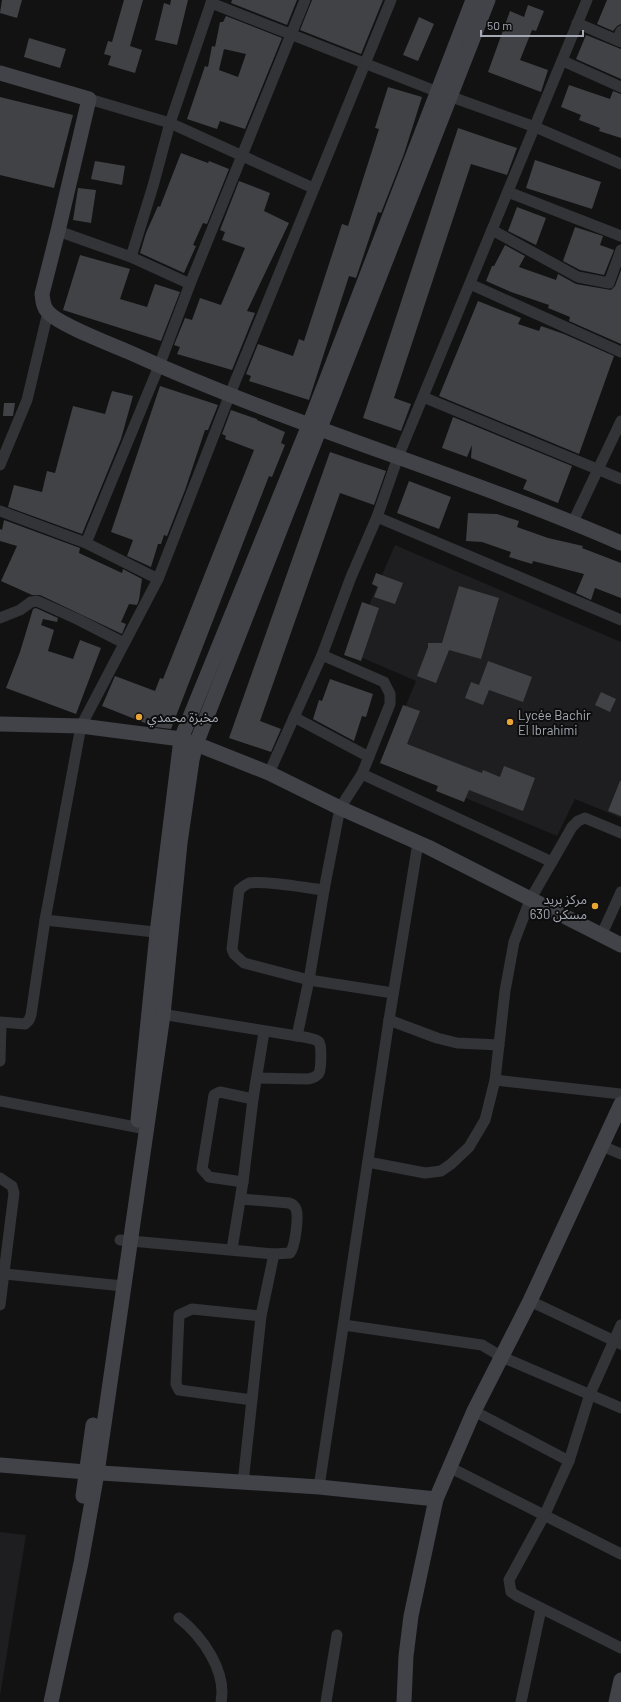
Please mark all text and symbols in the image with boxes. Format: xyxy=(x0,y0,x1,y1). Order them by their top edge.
scale bar xyxy=(481,12,583,38)
text: 50 m xyxy=(487,18,512,32)
place label: Lycée Bachir El Ibrahimi xyxy=(518,707,591,738)
place label: مخبزة محمدي xyxy=(147,709,219,728)
marker: مخبزة محمدي xyxy=(134,712,144,722)
marker: Lycée Bachir El Ibrahimi xyxy=(505,717,515,727)
place label: مركز بريد 630 مسكن xyxy=(530,891,587,923)
marker: مركز بريد 630 مسكن xyxy=(590,901,600,911)

